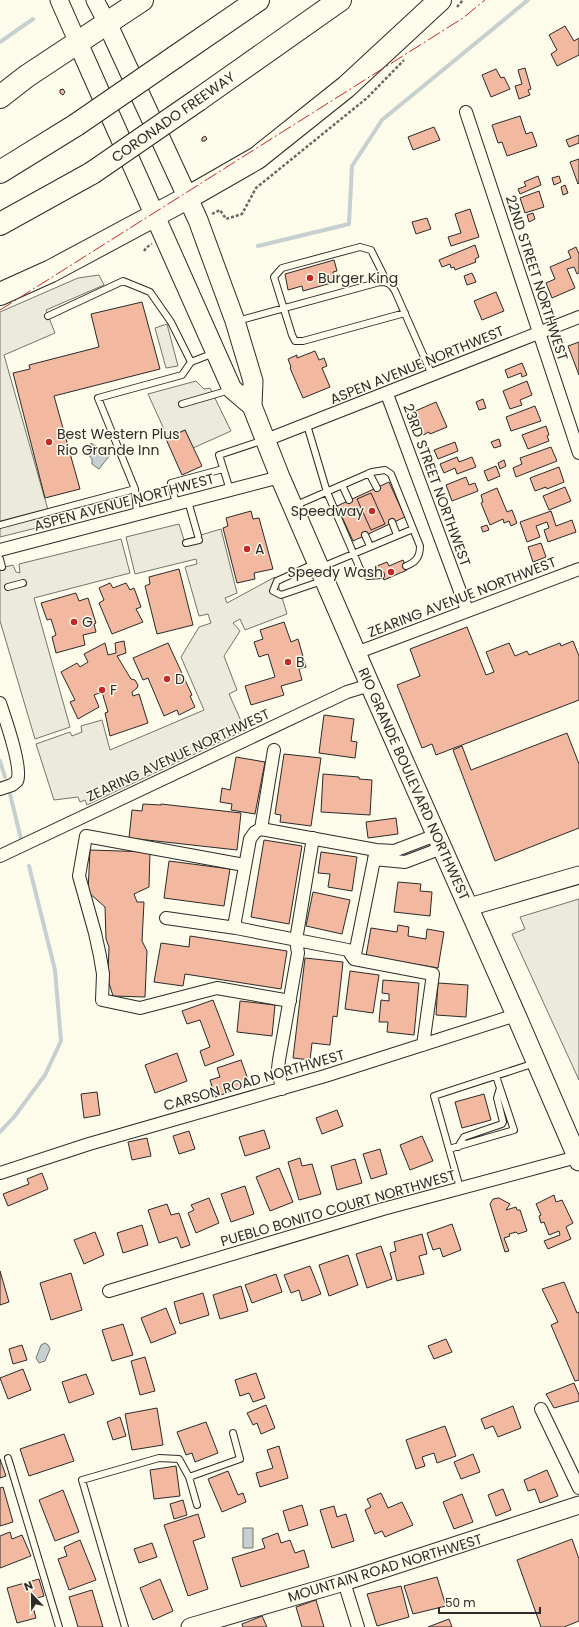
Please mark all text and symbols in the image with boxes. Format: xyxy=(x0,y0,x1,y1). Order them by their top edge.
street label: CORONADO FREEWAY xyxy=(107,67,239,167)
street label: 22ND STREET NORTHWEST xyxy=(501,193,573,364)
place label: Burger King xyxy=(318,268,398,288)
marker: Burger King xyxy=(305,273,315,283)
street label: ASPEN AVENUE NORTHWEST xyxy=(327,321,507,409)
street label: 23RD STREET NORTHWEST xyxy=(398,401,476,569)
place label: Best Western Plus Rio Grande Inn xyxy=(57,424,180,460)
marker: Best Western Plus Rio Grande Inn xyxy=(44,437,54,447)
street label: ASPEN AVENUE NORTHWEST xyxy=(32,468,217,536)
place label: Speedway xyxy=(291,501,364,521)
marker: Speedway xyxy=(367,506,377,516)
place label: A xyxy=(255,539,264,559)
marker: A xyxy=(242,544,252,554)
street label: ZEARING AVENUE NORTHWEST xyxy=(365,552,559,642)
place label: Speedy Wash xyxy=(287,562,383,582)
marker: Speedy Wash xyxy=(386,567,396,577)
place label: G xyxy=(82,612,93,632)
marker: G xyxy=(69,617,79,627)
place label: B xyxy=(296,652,305,672)
marker: B xyxy=(283,657,293,667)
street label: RIO GRANDE BOULEVARD NORTHWEST xyxy=(353,664,475,904)
place label: D xyxy=(175,669,185,689)
marker: D xyxy=(162,674,172,684)
place label: F xyxy=(110,680,117,700)
marker: F xyxy=(97,685,107,695)
street label: ZEARING AVENUE NORTHWEST xyxy=(83,703,273,806)
street label: CARSON ROAD NORTHWEST xyxy=(161,1044,347,1115)
street label: PUEBLO BONITO COURT NORTHWEST xyxy=(218,1165,458,1251)
street label: MOUNTAIN ROAD NORTHWEST xyxy=(285,1529,485,1607)
north arrow xyxy=(12,1575,52,1615)
text: N xyxy=(21,1577,35,1595)
scale bar xyxy=(439,1589,540,1615)
text: 50 m xyxy=(445,1594,476,1611)

